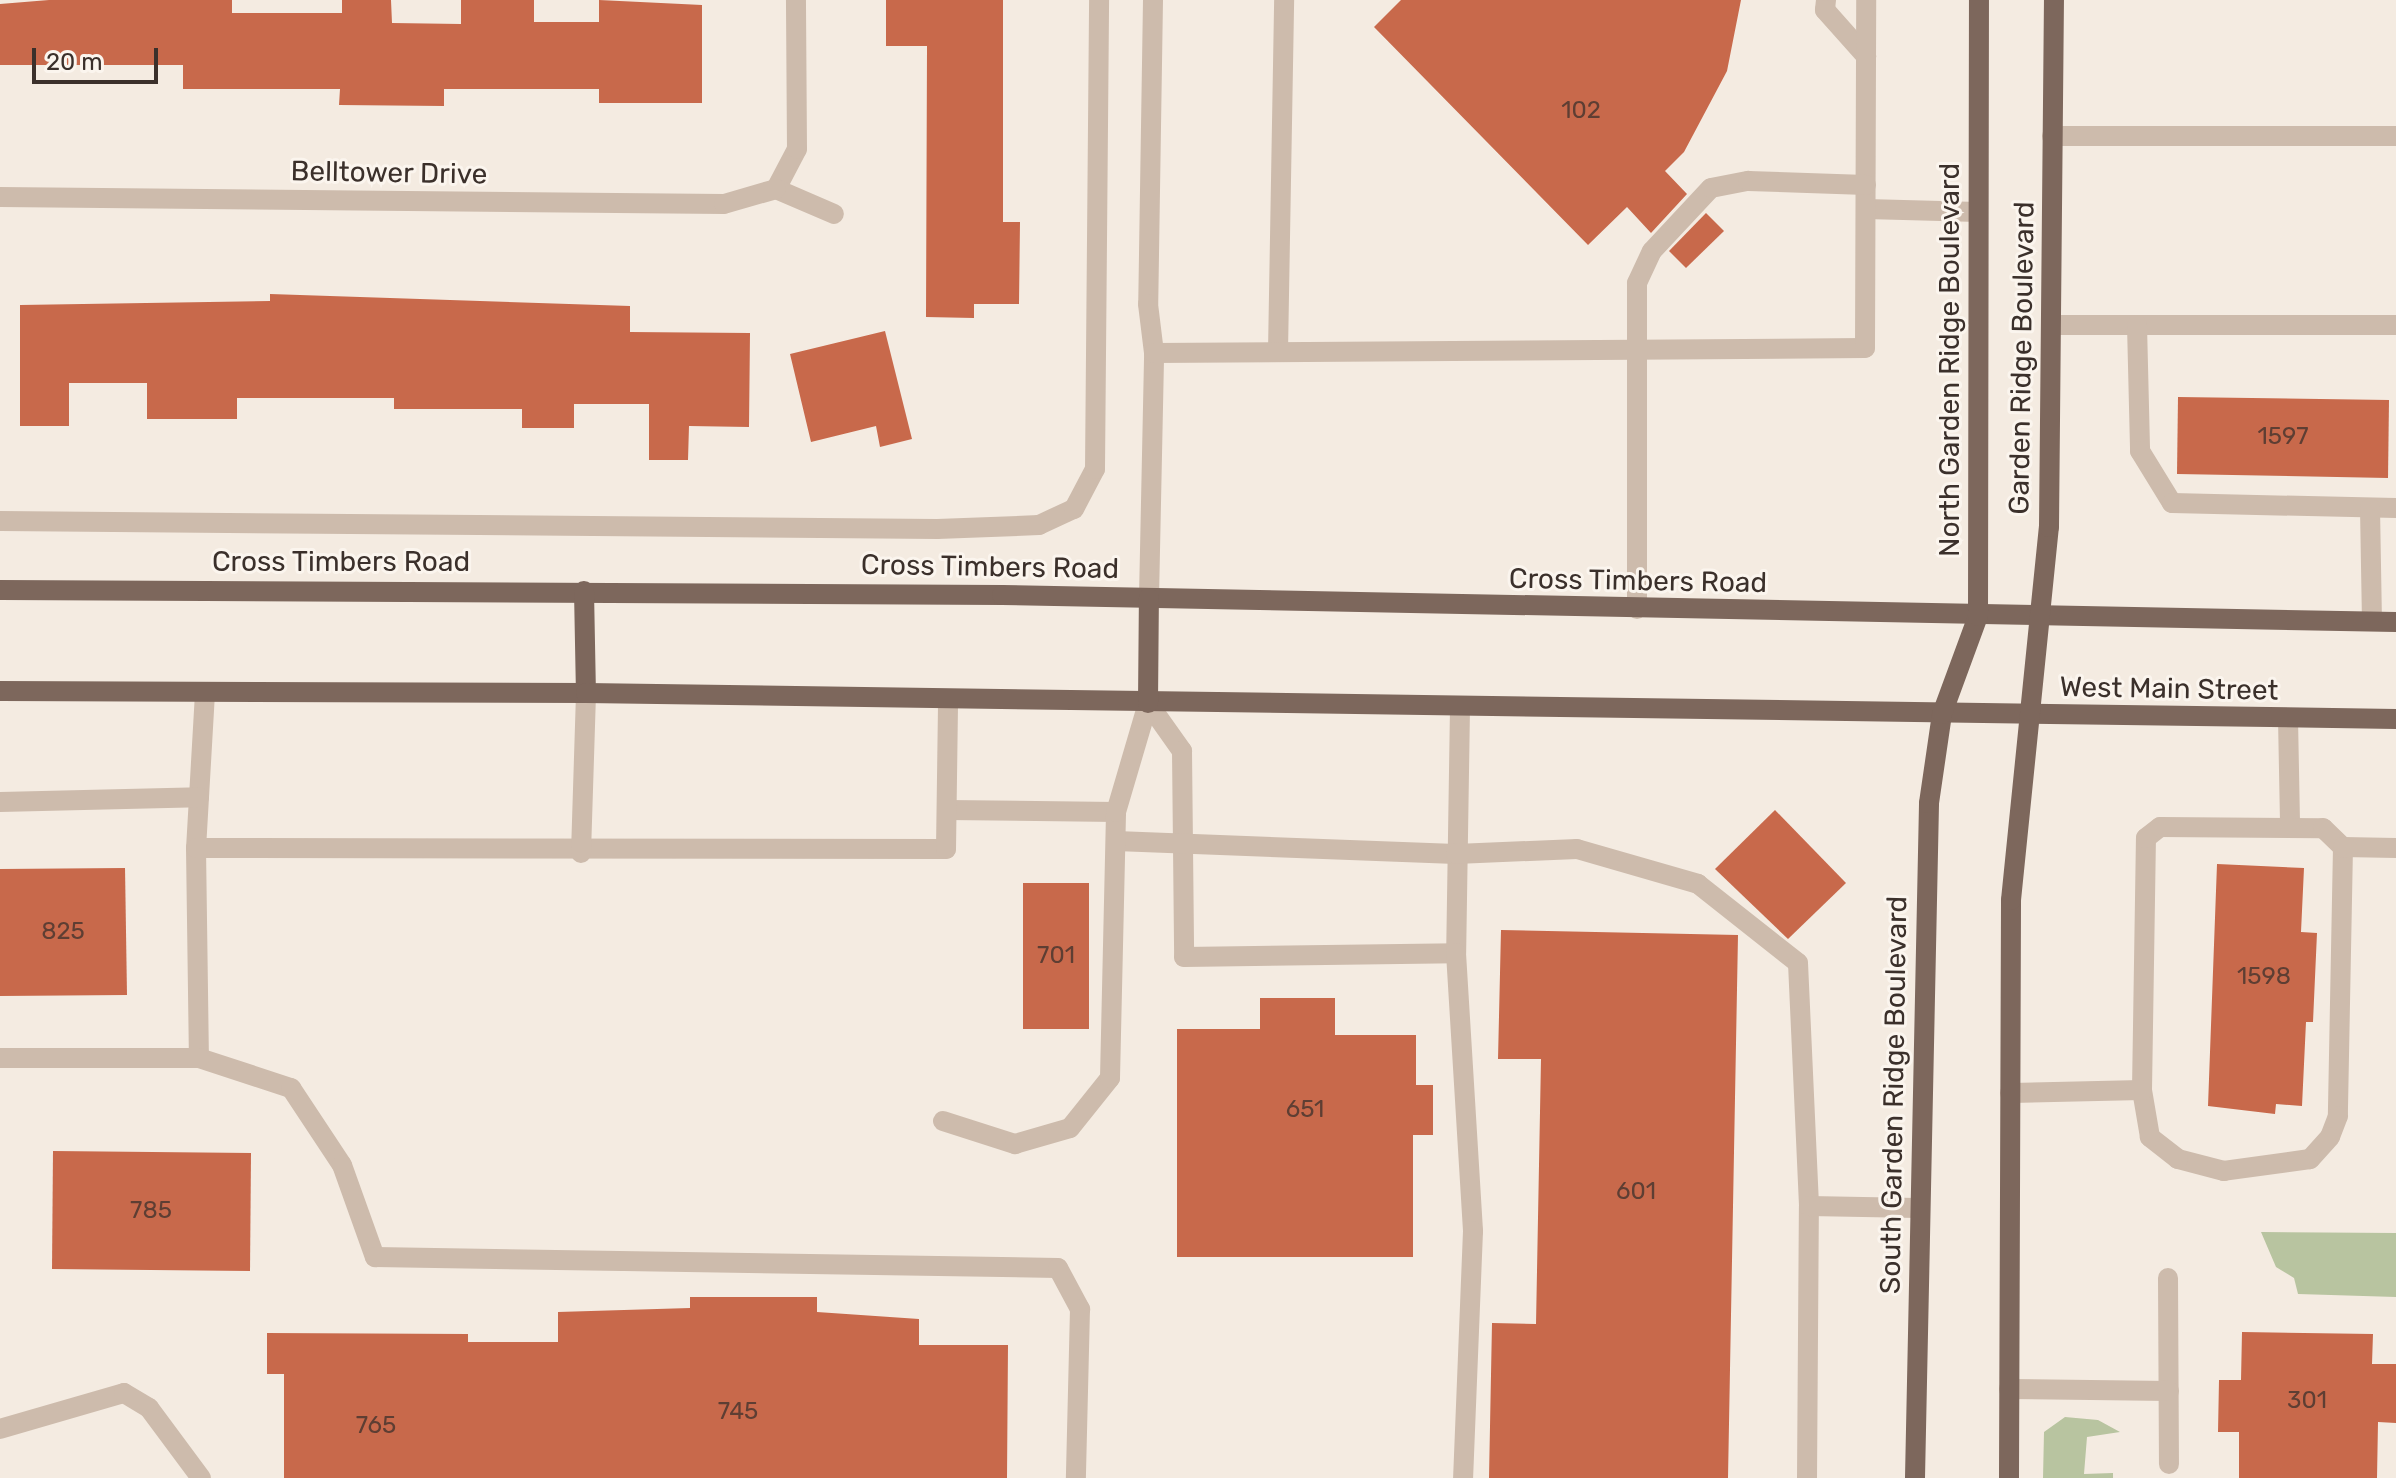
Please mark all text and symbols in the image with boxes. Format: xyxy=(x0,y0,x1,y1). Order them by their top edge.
scale bar xyxy=(36,32,162,82)
text: 20 m xyxy=(46,48,103,76)
house number: 102 xyxy=(1561,97,1601,125)
street label: Belltower Drive xyxy=(290,154,488,192)
street label: North Garden Ridge Boulevard xyxy=(1933,163,1967,557)
street label: Garden Ridge Boulevard xyxy=(2002,201,2042,515)
house number: 1597 xyxy=(2257,423,2309,451)
street label: Cross Timbers Road xyxy=(212,545,470,579)
street label: Cross Timbers Road xyxy=(860,548,1120,586)
street label: Cross Timbers Road xyxy=(1508,562,1768,600)
street label: West Main Street xyxy=(2059,670,2279,708)
street label: South Garden Ridge Boulevard xyxy=(1874,896,1914,1294)
house number: 825 xyxy=(41,918,85,946)
house number: 701 xyxy=(1037,942,1075,970)
house number: 1598 xyxy=(2237,963,2291,991)
house number: 651 xyxy=(1286,1096,1324,1124)
house number: 601 xyxy=(1616,1178,1656,1206)
house number: 785 xyxy=(130,1197,172,1225)
house number: 301 xyxy=(2287,1387,2327,1415)
house number: 745 xyxy=(718,1398,758,1426)
house number: 765 xyxy=(356,1412,396,1440)

